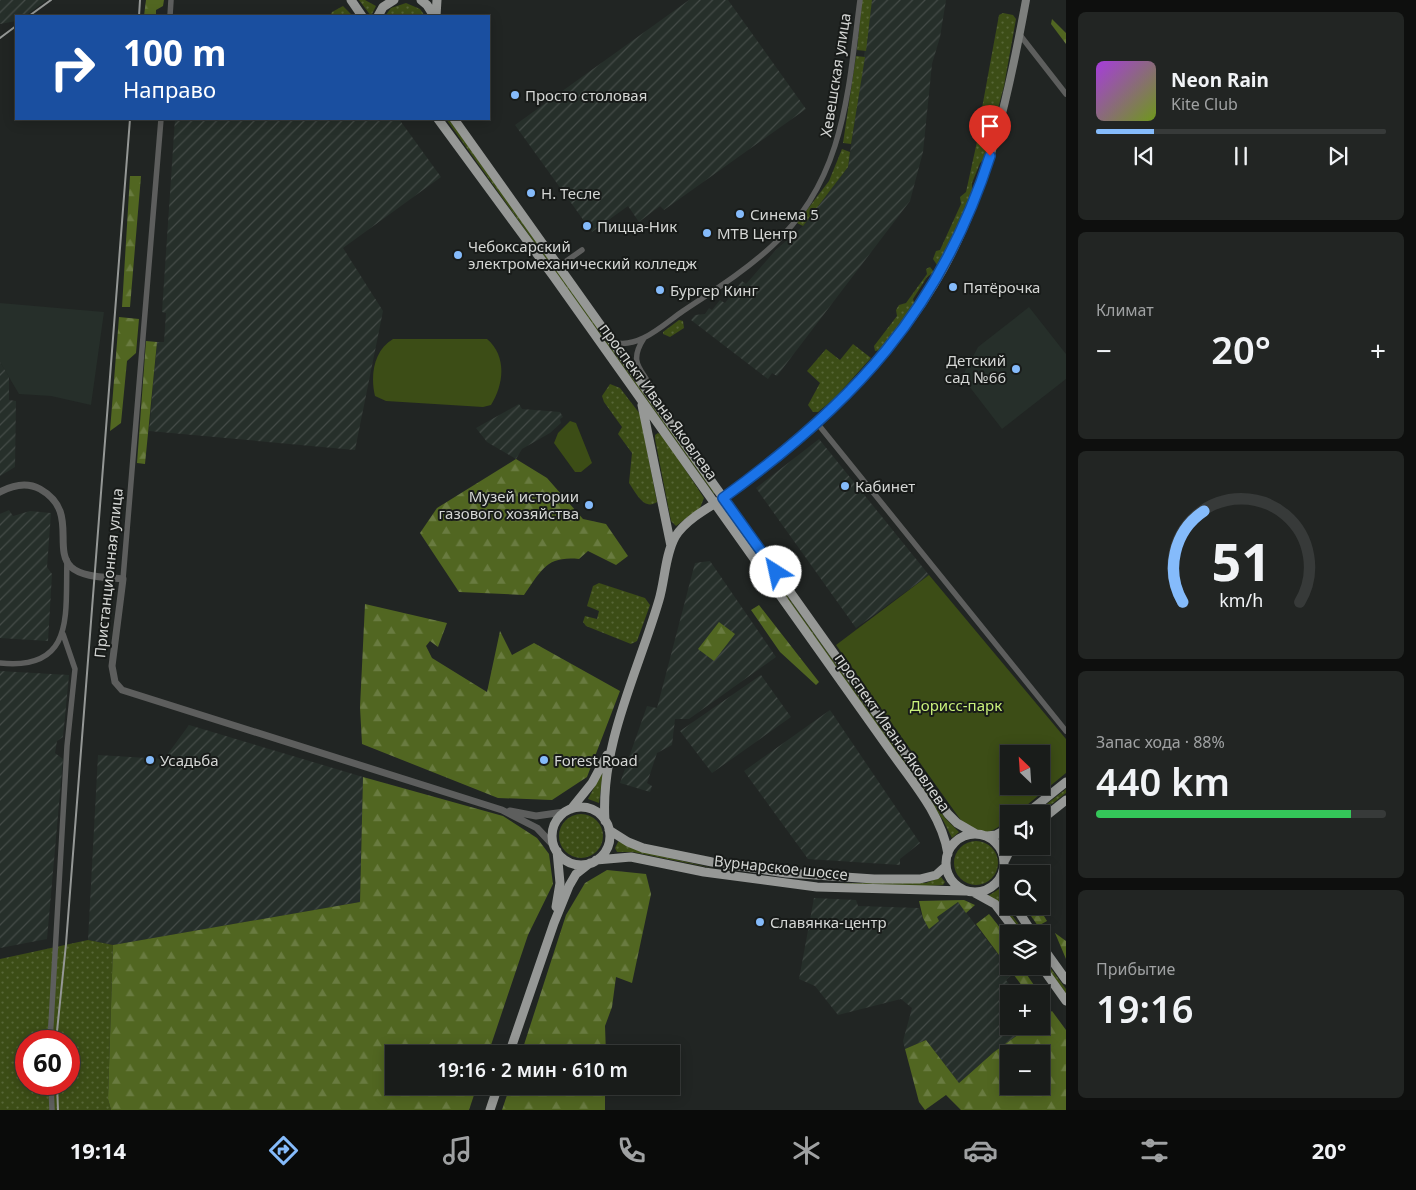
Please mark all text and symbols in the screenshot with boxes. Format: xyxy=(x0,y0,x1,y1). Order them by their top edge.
street label: Хевешская улица xyxy=(815,12,855,138)
text: 100 m xyxy=(123,29,226,76)
icon: right xyxy=(40,35,105,100)
text: Neon Rain xyxy=(1171,67,1269,93)
text: Направо xyxy=(123,74,216,104)
place label: Просто столовая xyxy=(525,85,647,105)
marker: Просто столовая xyxy=(509,89,521,101)
text: Kite Club xyxy=(1171,93,1238,115)
pin xyxy=(969,105,1011,156)
icon: arrive xyxy=(976,112,1004,140)
icon: previous xyxy=(1130,142,1158,170)
icon: pause xyxy=(1227,142,1255,170)
icon: next xyxy=(1324,142,1352,170)
place label: Н. Тесле xyxy=(541,183,601,203)
marker: Н. Тесле xyxy=(525,187,537,199)
place label: Синема 5 xyxy=(750,204,819,224)
marker: Синема 5 xyxy=(734,208,746,220)
place label: Пицца-Ник xyxy=(597,216,677,236)
marker: Пицца-Ник xyxy=(581,220,593,232)
place label: МТВ Центр xyxy=(717,223,797,243)
marker: МТВ Центр xyxy=(701,227,713,239)
place label: Чебоксарский электромеханический колледж xyxy=(468,236,698,273)
marker: Чебоксарский электромеханический колледж xyxy=(452,249,464,261)
place label: Пятёрочка xyxy=(963,277,1040,297)
place label: Бургер Кинг xyxy=(670,280,758,300)
marker: Пятёрочка xyxy=(947,281,959,293)
marker: Бургер Кинг xyxy=(654,284,666,296)
text: Климат xyxy=(1096,299,1154,321)
street label: проспект Ивана Яковлева xyxy=(595,319,723,483)
text: 20° xyxy=(1211,323,1271,375)
text: − xyxy=(1096,331,1112,369)
text: + xyxy=(1370,331,1386,369)
place label: Детский сад №66 xyxy=(945,350,1006,387)
marker: Детский сад №66 xyxy=(1010,363,1022,375)
place label: Кабинет xyxy=(855,476,915,496)
marker: Кабинет xyxy=(839,480,851,492)
place label: Музей истории газового хозяйства xyxy=(439,486,579,523)
street label: Пристанционная улица xyxy=(89,487,127,659)
marker: Музей истории газового хозяйства xyxy=(583,499,595,511)
text: 51 xyxy=(1211,525,1271,596)
position arrow xyxy=(749,545,801,597)
text: km/h xyxy=(1219,588,1263,612)
street label: проспект Ивана Яковлева xyxy=(831,649,955,815)
park label: Дорисс-парк xyxy=(910,695,1002,715)
text: Запас хода · 88% xyxy=(1096,731,1225,753)
north arrow xyxy=(1000,745,1050,795)
map controls xyxy=(1000,745,1050,1095)
place label: Усадьба xyxy=(160,750,219,770)
place label: Forest Road xyxy=(554,750,638,770)
marker: Усадьба xyxy=(144,754,156,766)
marker: Forest Road xyxy=(538,754,550,766)
text: 440 km xyxy=(1096,755,1230,807)
button: sound xyxy=(1000,805,1050,855)
street label: Вурнарское шоссе xyxy=(713,850,849,884)
button: search xyxy=(1000,865,1050,915)
place label: Славянка-центр xyxy=(770,912,887,932)
marker: Славянка-центр xyxy=(754,916,766,928)
button: layers xyxy=(1000,925,1050,975)
text: Прибытие xyxy=(1096,958,1175,980)
text: 19:16 xyxy=(1096,982,1193,1034)
button: + xyxy=(1000,985,1050,1035)
speed limit sign: 60 xyxy=(15,1030,80,1095)
button: − xyxy=(1000,1045,1050,1095)
text: 19:16 · 2 мин · 610 m xyxy=(437,1057,628,1083)
icon: directions xyxy=(266,1133,301,1168)
icon: music xyxy=(440,1133,475,1168)
icon: phone xyxy=(614,1133,649,1168)
icon: climate xyxy=(789,1133,824,1168)
icon: car xyxy=(963,1133,998,1168)
icon: filters xyxy=(1137,1133,1172,1168)
text: 19:14 xyxy=(70,1135,126,1165)
text: 20° xyxy=(1312,1135,1346,1165)

